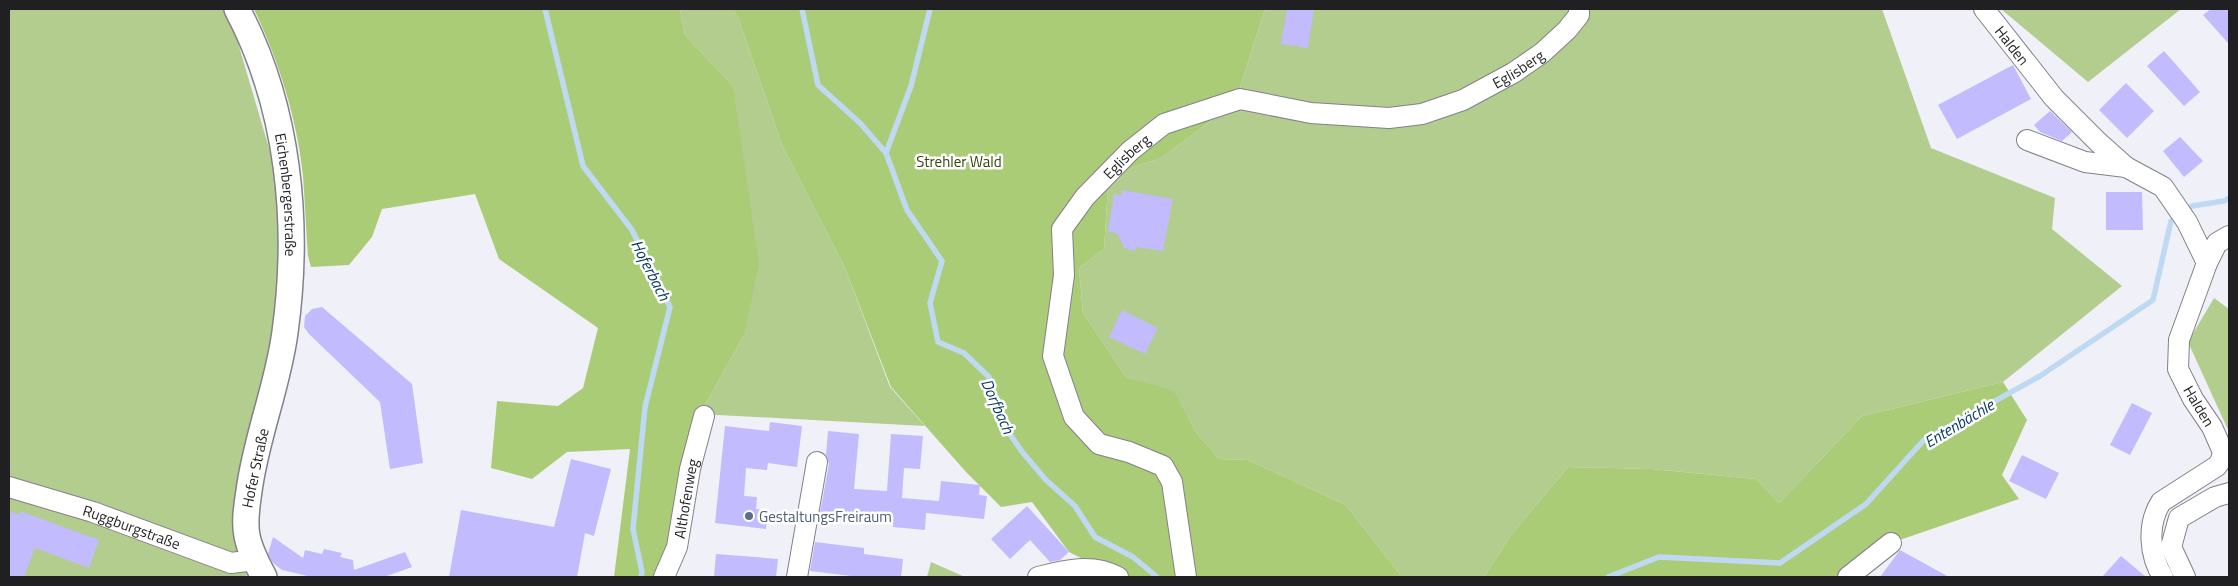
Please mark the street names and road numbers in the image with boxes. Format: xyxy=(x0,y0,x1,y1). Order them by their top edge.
street label: Halden xyxy=(1990,20,2035,70)
street label: Eglisberg xyxy=(1488,43,1549,94)
street label: Eglisberg xyxy=(1097,128,1155,184)
street label: Eichenbergerstraße xyxy=(269,131,303,257)
street label: Halden xyxy=(2178,381,2220,431)
street label: Hofer Straße xyxy=(235,426,275,510)
street label: Althofenweg xyxy=(667,456,704,540)
street label: Ruggburgstraße xyxy=(80,498,184,555)

